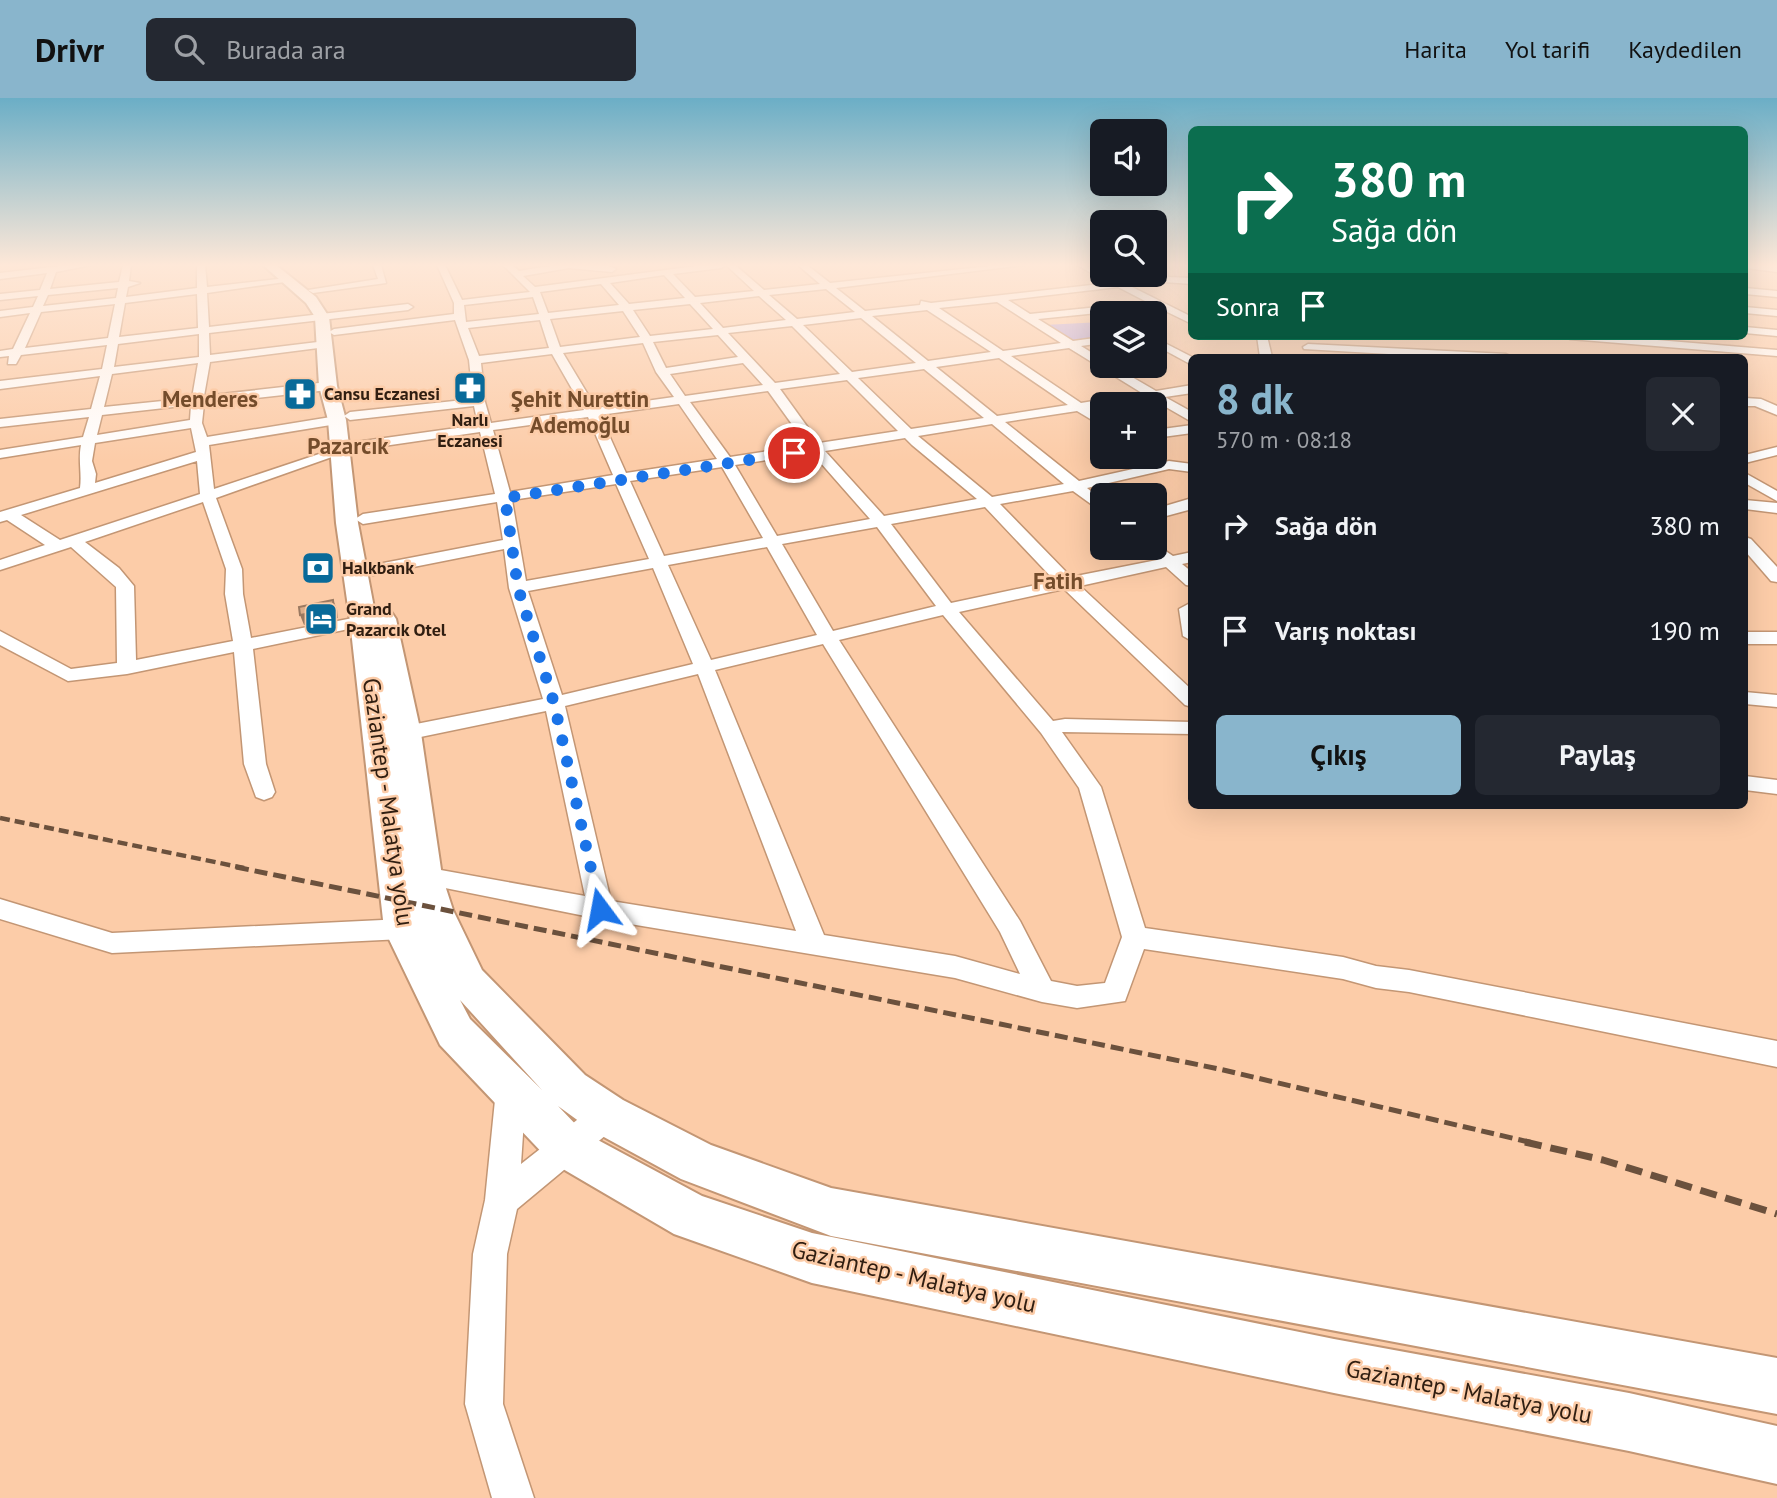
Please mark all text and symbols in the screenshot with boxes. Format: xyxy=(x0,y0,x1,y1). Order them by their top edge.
search box xyxy=(146,18,636,81)
text: Drivr xyxy=(35,28,104,71)
icon: search xyxy=(170,30,208,68)
text: Burada ara xyxy=(226,33,346,66)
text: Harita xyxy=(1404,34,1467,65)
text: Yol tarifi xyxy=(1505,34,1590,65)
text: Kaydedilen xyxy=(1628,34,1742,65)
map controls xyxy=(1090,119,1167,560)
button: sound xyxy=(1090,119,1167,196)
text: 380 m xyxy=(1331,147,1466,211)
icon: right xyxy=(1216,154,1307,245)
text: Sağa dön xyxy=(1331,209,1457,251)
button: search xyxy=(1090,210,1167,287)
icon: arrive xyxy=(1294,287,1332,325)
text: Sonra xyxy=(1216,290,1280,323)
button: layers xyxy=(1090,301,1167,378)
pharmacy icon: Narlı Eczanesi xyxy=(451,369,489,407)
text: 8 dk xyxy=(1216,371,1294,426)
pharmacy icon: Cansu Eczanesi xyxy=(281,375,319,413)
button: close xyxy=(1646,377,1720,451)
place label: Cansu Eczanesi xyxy=(324,382,440,405)
district label: Menderes xyxy=(162,384,258,413)
district label: Şehit Nurettin Ademoğlu xyxy=(511,384,649,439)
button: + xyxy=(1090,392,1167,469)
place label: Narlı Eczanesi xyxy=(437,408,503,452)
pin xyxy=(764,423,824,483)
text: 570 m · 08:18 xyxy=(1216,425,1352,454)
district label: Pazarcık xyxy=(307,431,389,460)
icon: arrive xyxy=(775,434,813,472)
button: − xyxy=(1090,483,1167,560)
icon: right xyxy=(1216,507,1254,545)
text: Sağa dön xyxy=(1275,509,1377,542)
text: 380 m xyxy=(1649,509,1720,542)
bank icon: Halkbank xyxy=(299,549,337,587)
place label: Halkbank xyxy=(342,556,414,579)
district label: Fatih xyxy=(1033,566,1083,595)
place label: Grand Pazarcık Otel xyxy=(346,597,447,641)
hotel icon: Grand Pazarcık Otel xyxy=(302,600,340,638)
icon: arrive xyxy=(1216,612,1254,650)
text: Varış noktası xyxy=(1275,614,1417,647)
text: 190 m xyxy=(1649,614,1720,647)
street label: Gaziantep - Malatya yolu xyxy=(356,676,421,928)
button: Çıkış xyxy=(1216,715,1461,795)
button: Paylaş xyxy=(1475,715,1720,795)
position arrow xyxy=(563,872,637,946)
street label: Gaziantep - Malatya yolu xyxy=(789,1233,1040,1320)
street label: Gaziantep - Malatya yolu xyxy=(1343,1352,1595,1431)

